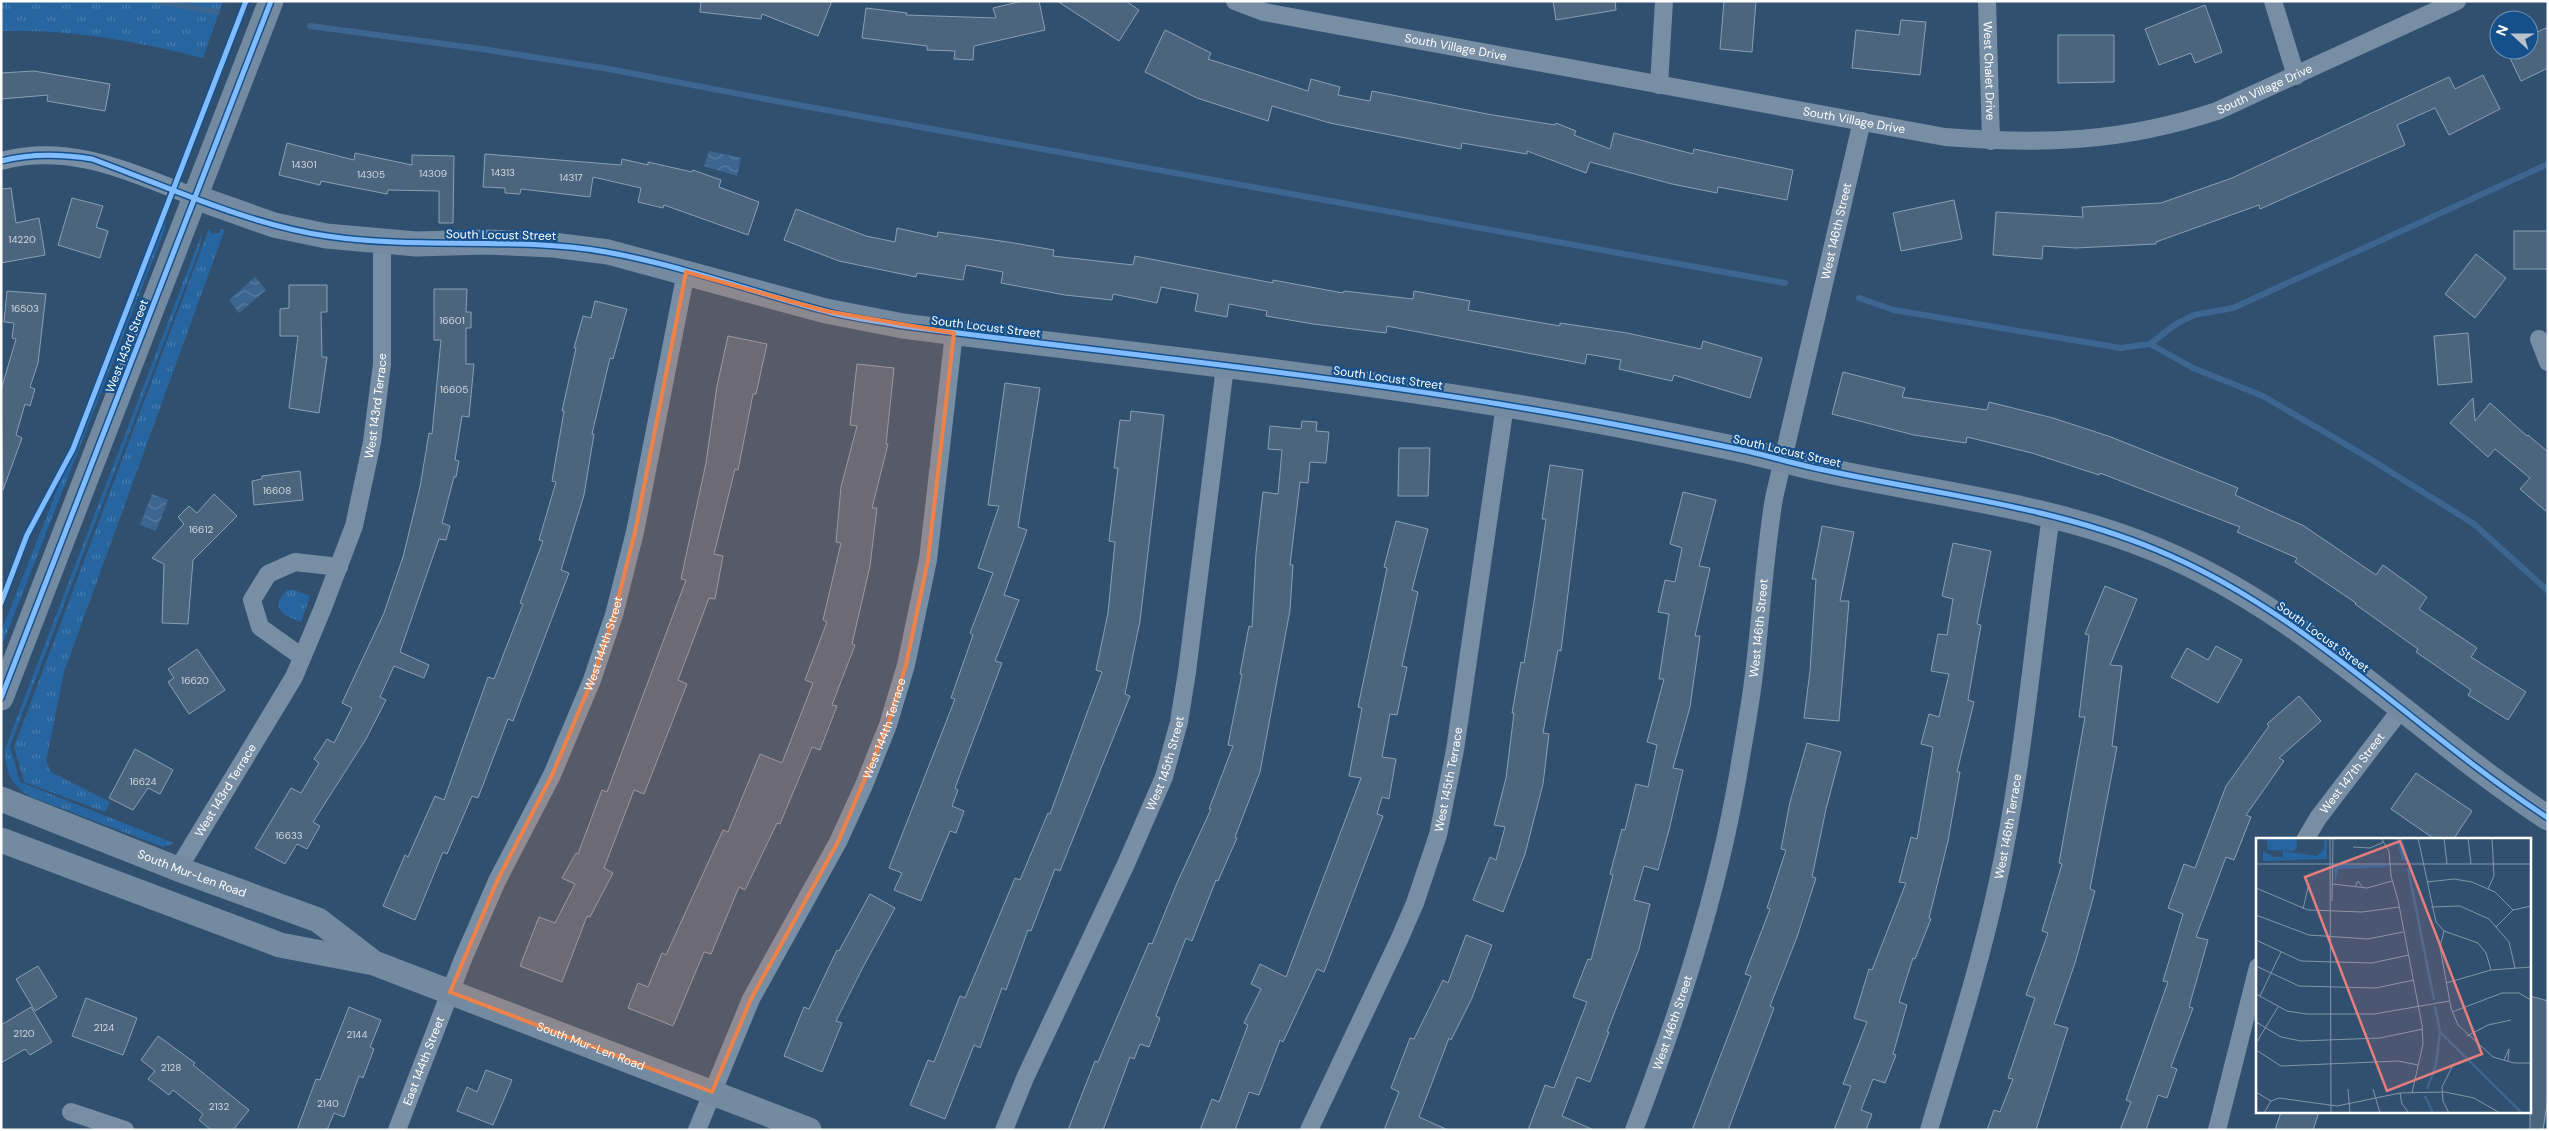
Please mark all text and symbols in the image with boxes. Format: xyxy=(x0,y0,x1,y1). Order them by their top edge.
north arrow xyxy=(2489,10,2539,60)
street label: West Chalet Drive xyxy=(1980,21,1998,121)
text: N xyxy=(2492,22,2512,38)
street label: South Village Drive xyxy=(1403,30,1508,64)
street label: South Village Drive xyxy=(2214,60,2315,118)
street label: South Village Drive xyxy=(1802,103,1907,138)
house number: 14301 xyxy=(291,158,317,171)
house number: 14313 xyxy=(491,166,515,179)
house number: 14309 xyxy=(419,167,447,180)
house number: 14305 xyxy=(357,168,385,181)
house number: 14317 xyxy=(559,171,583,184)
street label: West 146th Street xyxy=(1817,181,1855,281)
street label: South Locust Street xyxy=(446,226,557,244)
house number: 14220 xyxy=(8,233,36,246)
street label: West 143rd Street xyxy=(102,297,152,395)
house number: 16503 xyxy=(11,302,39,315)
street label: South Locust Street xyxy=(930,312,1042,342)
house number: 16601 xyxy=(439,314,465,327)
street label: West 143rd Terrace xyxy=(361,353,390,460)
street label: South Locust Street xyxy=(1332,362,1444,394)
house number: 16605 xyxy=(440,383,468,396)
street label: South Locust Street xyxy=(1731,431,1843,471)
house number: 16608 xyxy=(263,484,291,497)
house number: 16612 xyxy=(189,523,214,536)
street label: West 146th Street xyxy=(1746,578,1772,678)
street label: West 144th Street xyxy=(580,594,626,693)
street label: South Locust Street xyxy=(2274,598,2373,676)
house number: 16620 xyxy=(181,674,209,687)
street label: West 144th Terrace xyxy=(859,676,910,781)
street label: West 145th Street xyxy=(1142,715,1188,813)
street label: West 145th Terrace xyxy=(1431,726,1466,833)
street label: West 147th Street xyxy=(2316,729,2388,817)
street label: West 143rd Terrace xyxy=(191,741,260,840)
street label: West 146th Terrace xyxy=(1991,773,2025,880)
house number: 16624 xyxy=(129,775,157,788)
house number: 16633 xyxy=(275,829,303,842)
inset map xyxy=(2256,838,2532,1114)
street label: South Mur-Len Road xyxy=(135,846,248,901)
street label: West 146th Street xyxy=(1649,973,1696,1072)
street label: East 144th Street xyxy=(399,1014,448,1108)
street label: South Mur-Len Road xyxy=(534,1018,647,1074)
house number: 2124 xyxy=(94,1021,114,1034)
house number: 2120 xyxy=(13,1027,35,1040)
house number: 2144 xyxy=(346,1028,368,1041)
house number: 2128 xyxy=(161,1061,181,1074)
house number: 2140 xyxy=(317,1097,339,1110)
house number: 2132 xyxy=(209,1100,230,1113)

